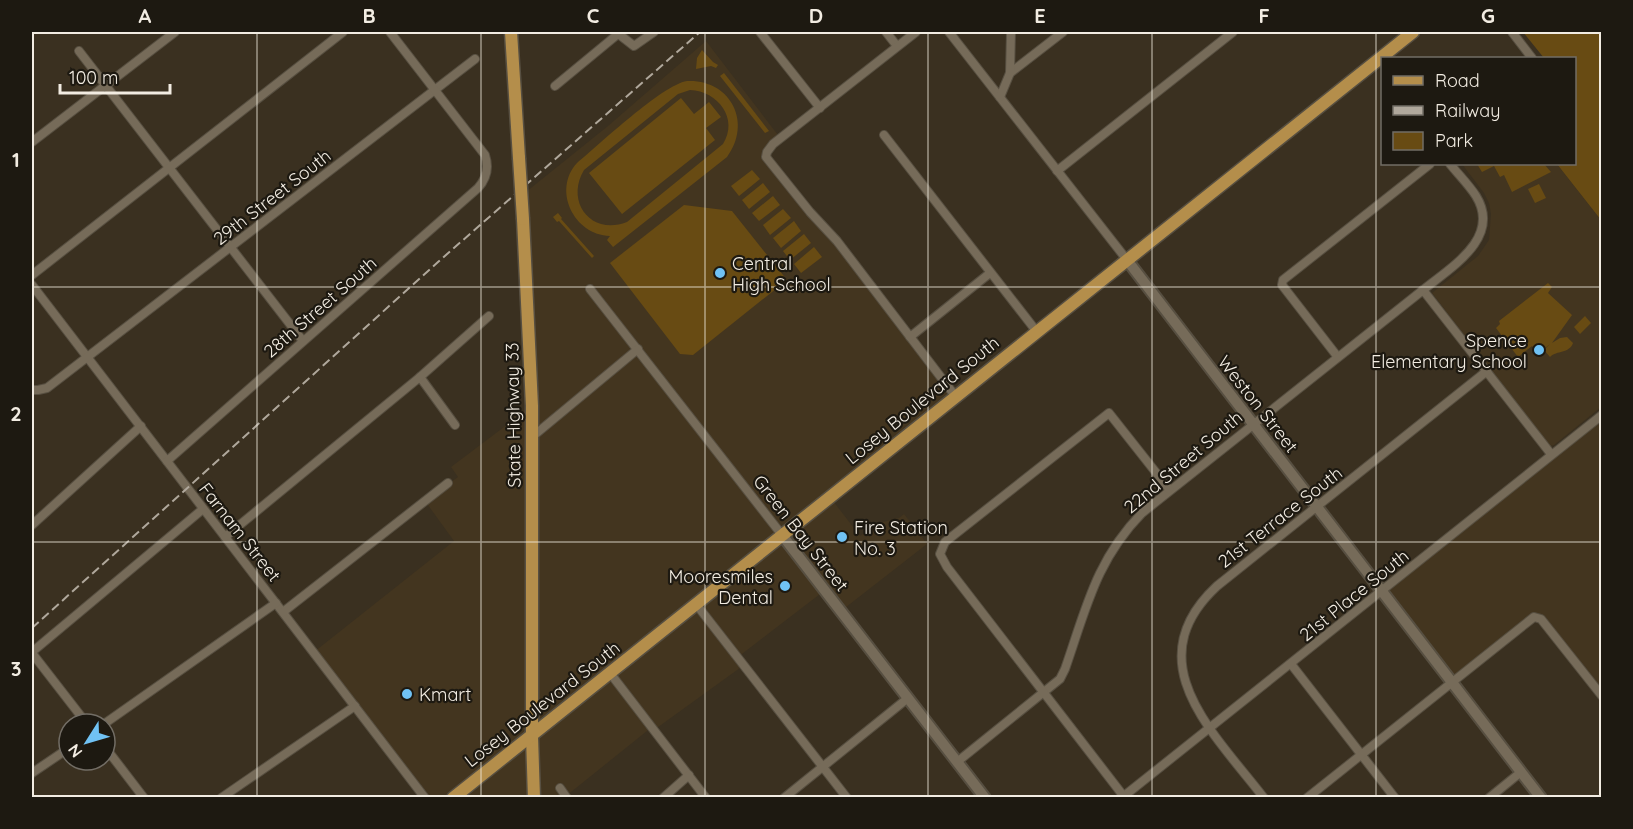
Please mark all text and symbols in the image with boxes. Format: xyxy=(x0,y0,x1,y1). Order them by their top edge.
text: A xyxy=(139,3,152,28)
text: B xyxy=(362,3,376,28)
text: C xyxy=(587,3,600,28)
text: D xyxy=(809,3,823,28)
text: E xyxy=(1034,3,1046,28)
text: F xyxy=(1258,3,1270,28)
text: G xyxy=(1481,3,1495,28)
scale bar xyxy=(60,57,170,95)
legend xyxy=(1381,57,1576,165)
text: 100 m xyxy=(69,66,118,89)
text: Road xyxy=(1435,69,1480,92)
text: Railway xyxy=(1435,99,1501,122)
text: Park xyxy=(1435,129,1473,152)
street label: 29th Street South xyxy=(209,144,335,250)
text: 1 xyxy=(12,147,20,172)
street label: 28th Street South xyxy=(259,252,381,362)
place label: Central High School xyxy=(732,252,831,296)
marker: Central High School xyxy=(713,266,727,280)
place label: Spence Elementary School xyxy=(1371,329,1527,373)
street label: Losey Boulevard South xyxy=(840,331,1004,469)
street label: State Highway 33 xyxy=(500,342,526,488)
marker: Spence Elementary School xyxy=(1532,343,1546,357)
street label: Weston Street xyxy=(1213,351,1303,457)
text: 2 xyxy=(10,401,22,426)
street label: 22nd Street South xyxy=(1119,406,1247,518)
street label: 21st Terrace South xyxy=(1213,461,1347,573)
street label: Green Bay Street xyxy=(748,470,854,596)
street label: Farnam Street xyxy=(194,478,286,586)
place label: Fire Station No. 3 xyxy=(854,516,948,560)
marker: Fire Station No. 3 xyxy=(835,530,849,544)
street label: 21st Place South xyxy=(1295,544,1413,646)
place label: Mooresmiles Dental xyxy=(668,565,773,609)
marker: Mooresmiles Dental xyxy=(778,579,792,593)
street label: Losey Boulevard South xyxy=(460,636,624,772)
text: 3 xyxy=(11,656,21,681)
place label: Kmart xyxy=(419,683,471,706)
marker: Kmart xyxy=(400,687,414,701)
north arrow xyxy=(57,712,117,772)
text: N xyxy=(63,740,87,762)

